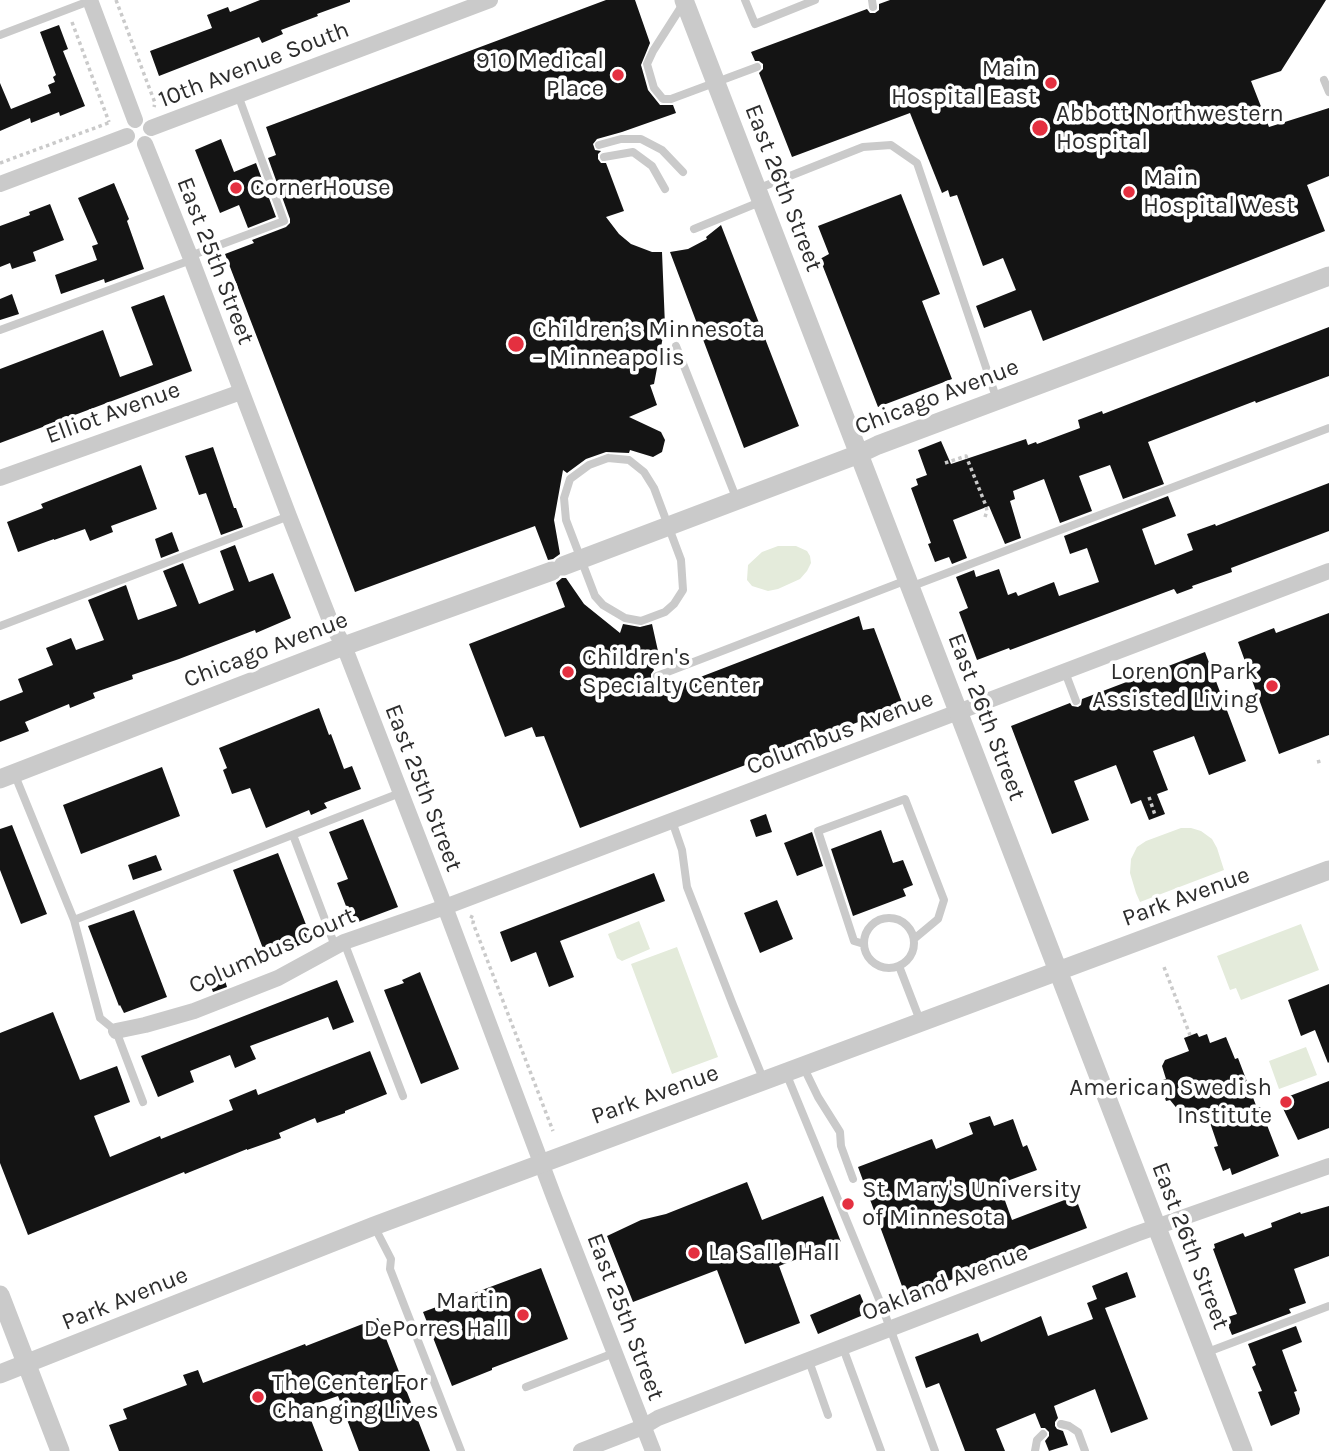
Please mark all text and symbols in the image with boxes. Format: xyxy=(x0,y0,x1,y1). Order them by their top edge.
street label: 10th Avenue South xyxy=(155,15,353,115)
place label: 910 Medical Place xyxy=(476,47,604,103)
place label: Main Hospital East xyxy=(891,55,1037,111)
marker: 910 Medical Place xyxy=(610,67,626,83)
marker: Main Hospital East xyxy=(1043,75,1059,91)
street label: East 26th Street xyxy=(738,100,828,276)
place label: Abbott Northwestern Hospital xyxy=(1056,100,1284,156)
marker: Abbott Northwestern Hospital xyxy=(1030,118,1050,138)
place label: Main Hospital West xyxy=(1143,164,1295,220)
street label: East 25th Street xyxy=(170,173,260,349)
place label: CornerHouse xyxy=(250,174,391,202)
marker: CornerHouse xyxy=(228,180,244,196)
marker: Main Hospital West xyxy=(1121,184,1137,200)
place label: Children’s Minnesota – Minneapolis xyxy=(532,316,765,372)
marker: Children’s Minnesota – Minneapolis xyxy=(506,334,526,354)
street label: Chicago Avenue xyxy=(851,353,1023,441)
street label: Elliot Avenue xyxy=(42,375,184,451)
street label: Chicago Avenue xyxy=(180,606,352,694)
street label: East 26th Street xyxy=(941,629,1031,805)
place label: Children's Specialty Center xyxy=(582,644,760,700)
place label: Loren on Park Assisted Living xyxy=(1092,658,1258,714)
marker: Children's Specialty Center xyxy=(560,664,576,680)
marker: Loren on Park Assisted Living xyxy=(1264,678,1280,694)
street label: Columbus Avenue xyxy=(743,684,937,782)
street label: East 25th Street xyxy=(378,700,468,876)
street label: Park Avenue xyxy=(1118,861,1254,933)
street label: Columbus Court xyxy=(185,902,359,1000)
street label: Park Avenue xyxy=(587,1059,723,1131)
place label: American Swedish Institute xyxy=(1069,1074,1272,1130)
marker: American Swedish Institute xyxy=(1278,1094,1294,1110)
street label: East 26th Street xyxy=(1145,1158,1235,1334)
place label: St. Mary's University of Minnesota xyxy=(862,1176,1081,1232)
marker: St. Mary's University of Minnesota xyxy=(840,1196,856,1212)
street label: East 25th Street xyxy=(580,1229,670,1405)
street label: Oakland Avenue xyxy=(858,1238,1032,1328)
place label: La Salle Hall xyxy=(708,1239,840,1267)
marker: La Salle Hall xyxy=(686,1245,702,1261)
street label: Park Avenue xyxy=(58,1261,192,1337)
place label: Martin DePorres Hall xyxy=(364,1287,509,1343)
marker: Martin DePorres Hall xyxy=(515,1307,531,1323)
place label: The Center For Changing Lives xyxy=(272,1369,439,1425)
marker: The Center For Changing Lives xyxy=(250,1389,266,1405)

